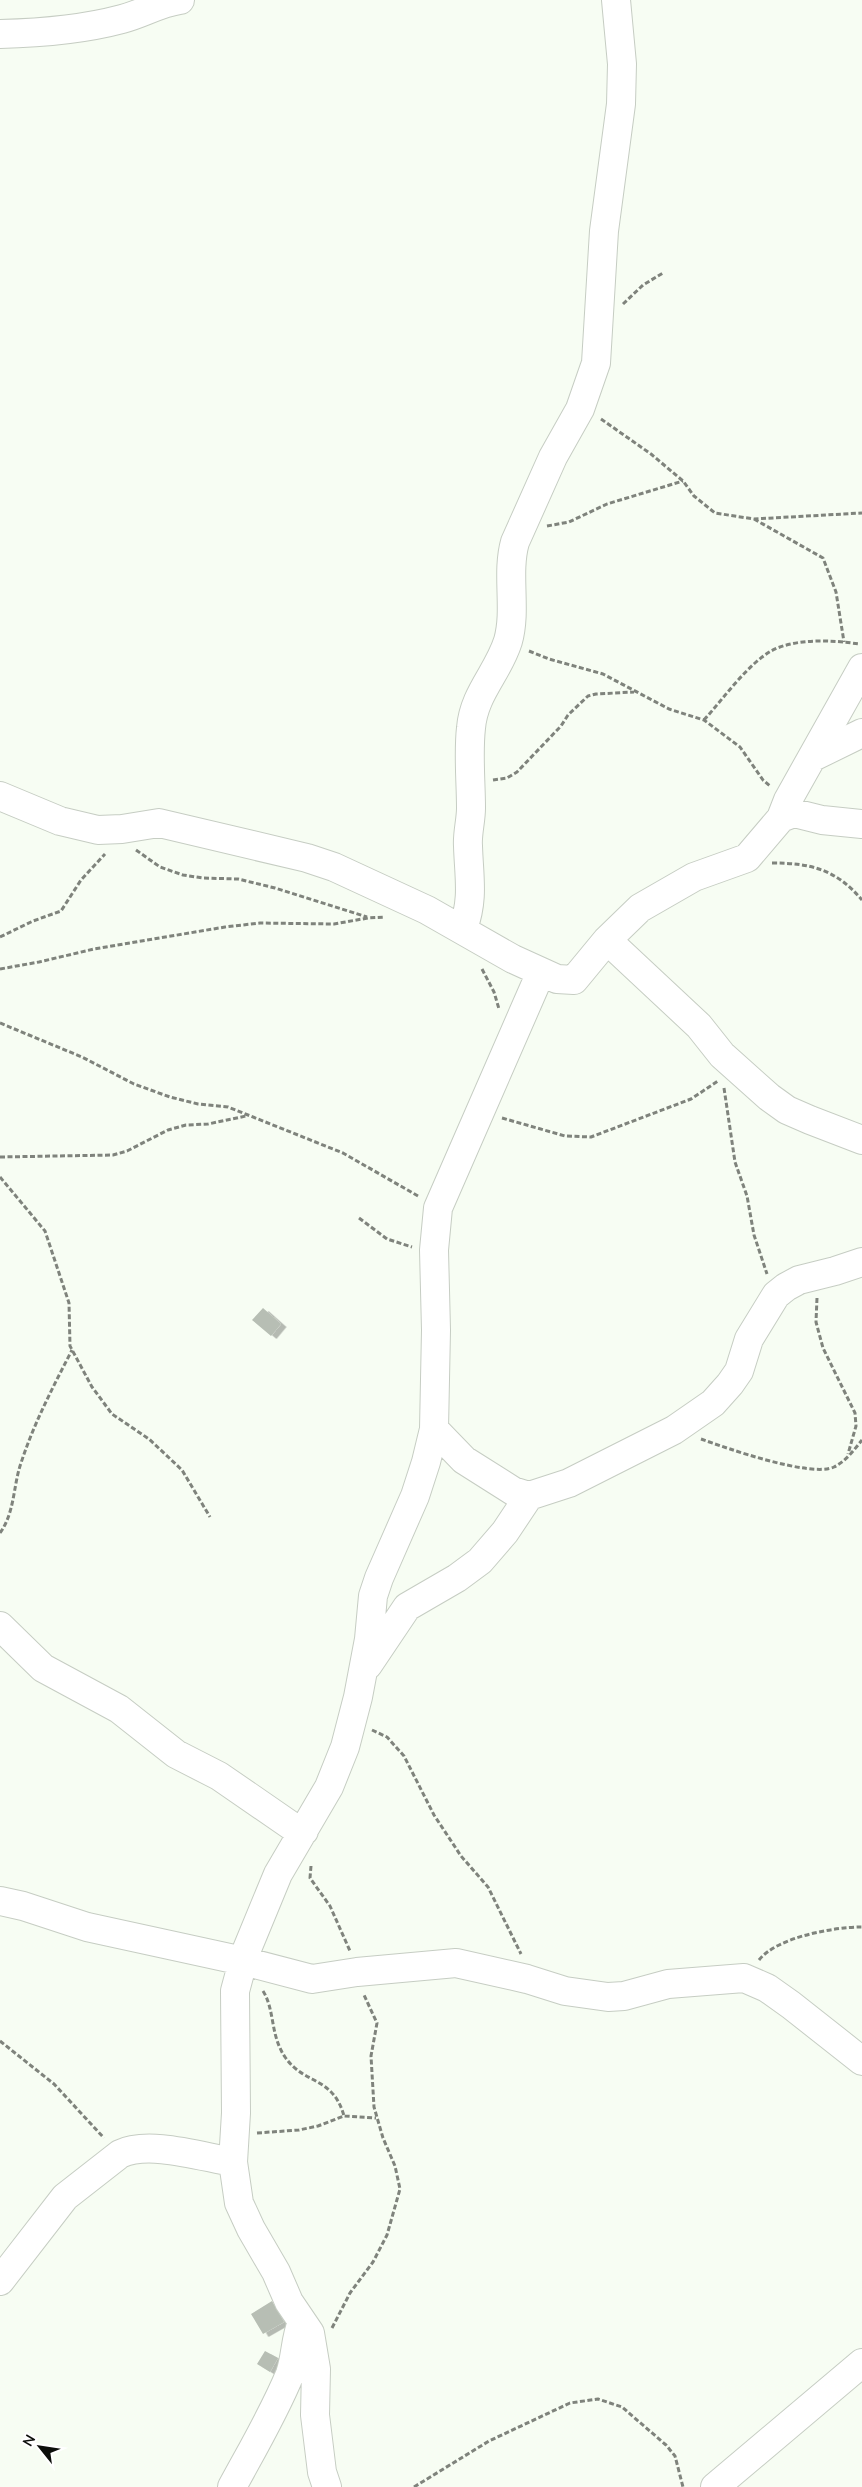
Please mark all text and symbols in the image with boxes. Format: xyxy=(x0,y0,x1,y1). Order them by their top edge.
north arrow xyxy=(15,2422,65,2472)
text: N xyxy=(18,2431,39,2450)

